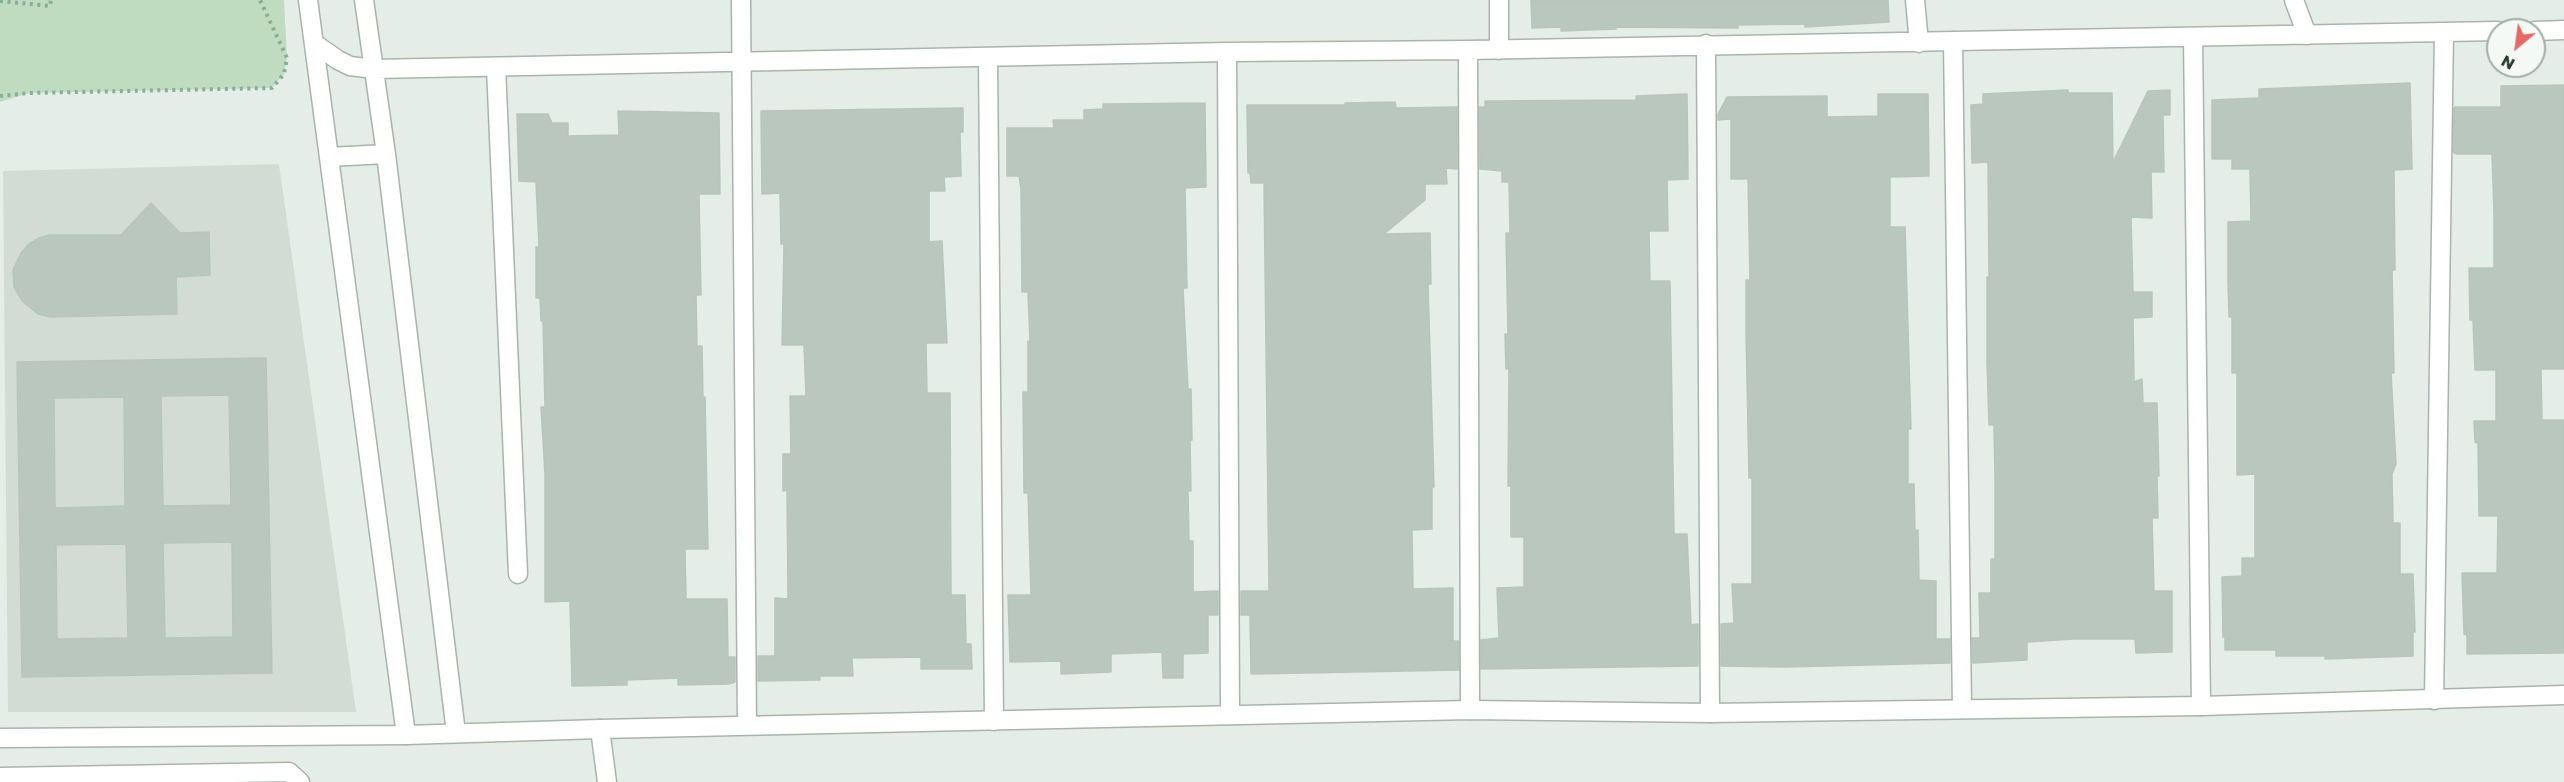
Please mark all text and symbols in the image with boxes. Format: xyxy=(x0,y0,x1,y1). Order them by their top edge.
north arrow xyxy=(2486,18,2546,78)
text: N xyxy=(2497,49,2519,75)

